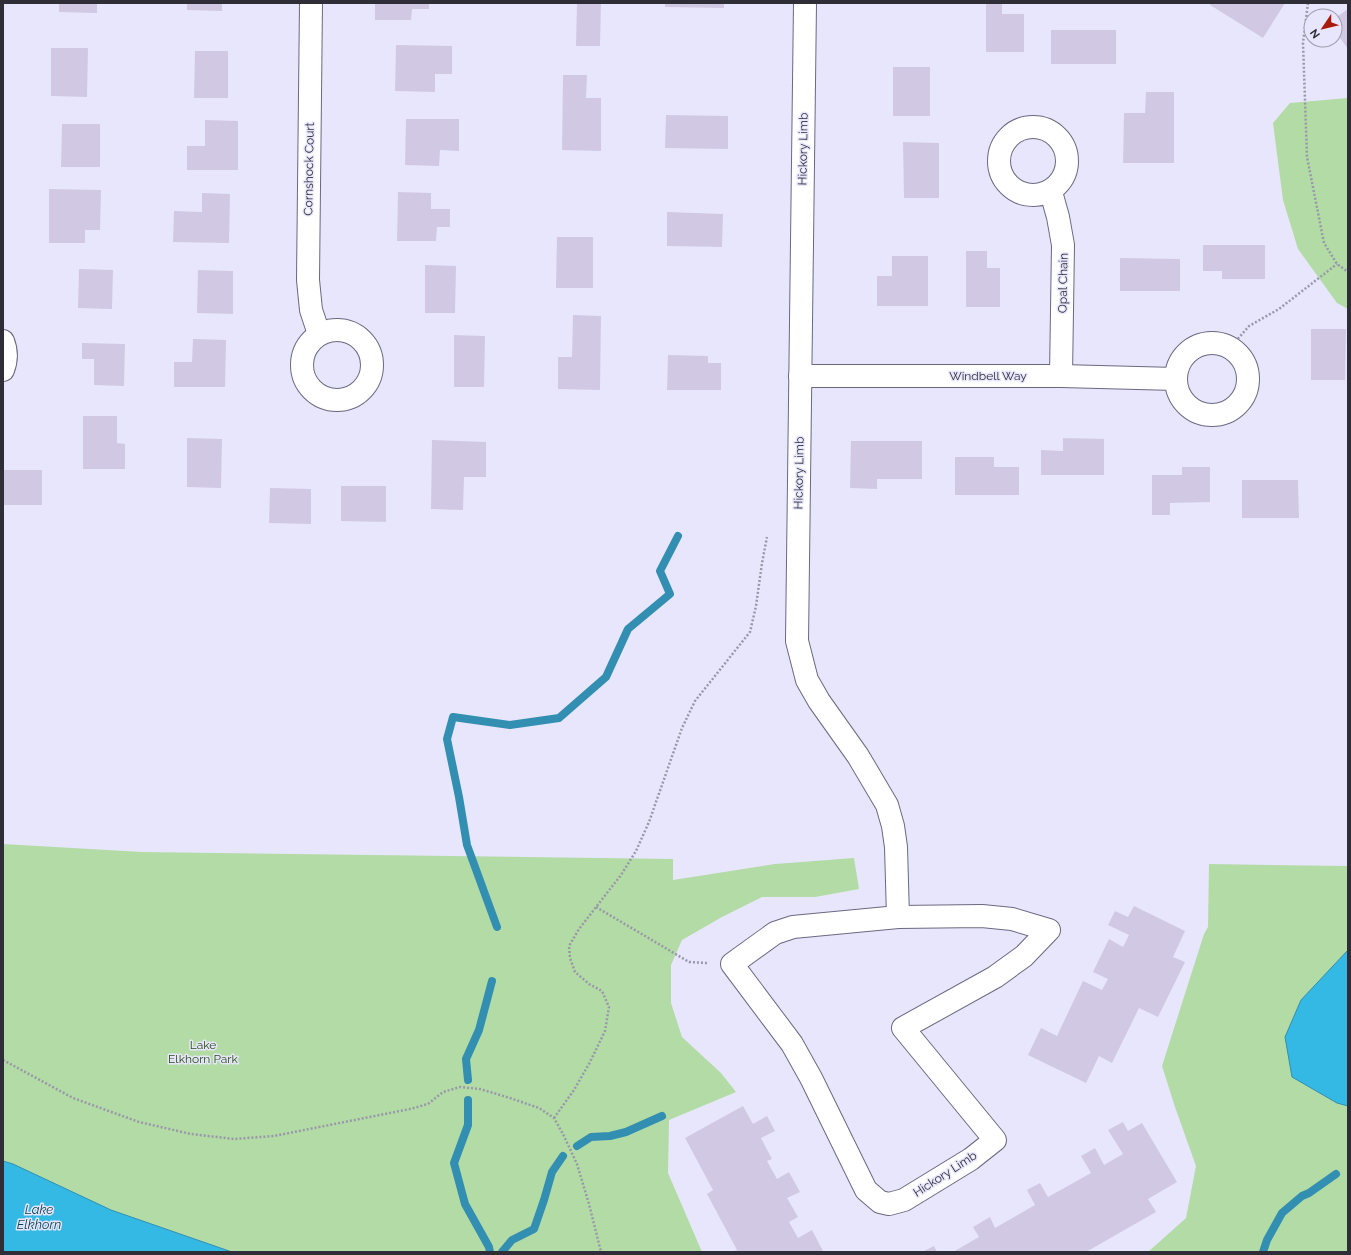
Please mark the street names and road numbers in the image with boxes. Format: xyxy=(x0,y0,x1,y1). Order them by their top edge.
street label: Hickory Limb xyxy=(795,113,811,185)
street label: Cornshock Court xyxy=(301,122,317,216)
street label: Opal Chain xyxy=(1055,253,1071,313)
street label: Windbell Way xyxy=(949,369,1027,383)
street label: Hickory Limb xyxy=(791,437,807,509)
street label: Hickory Limb xyxy=(911,1148,979,1200)

